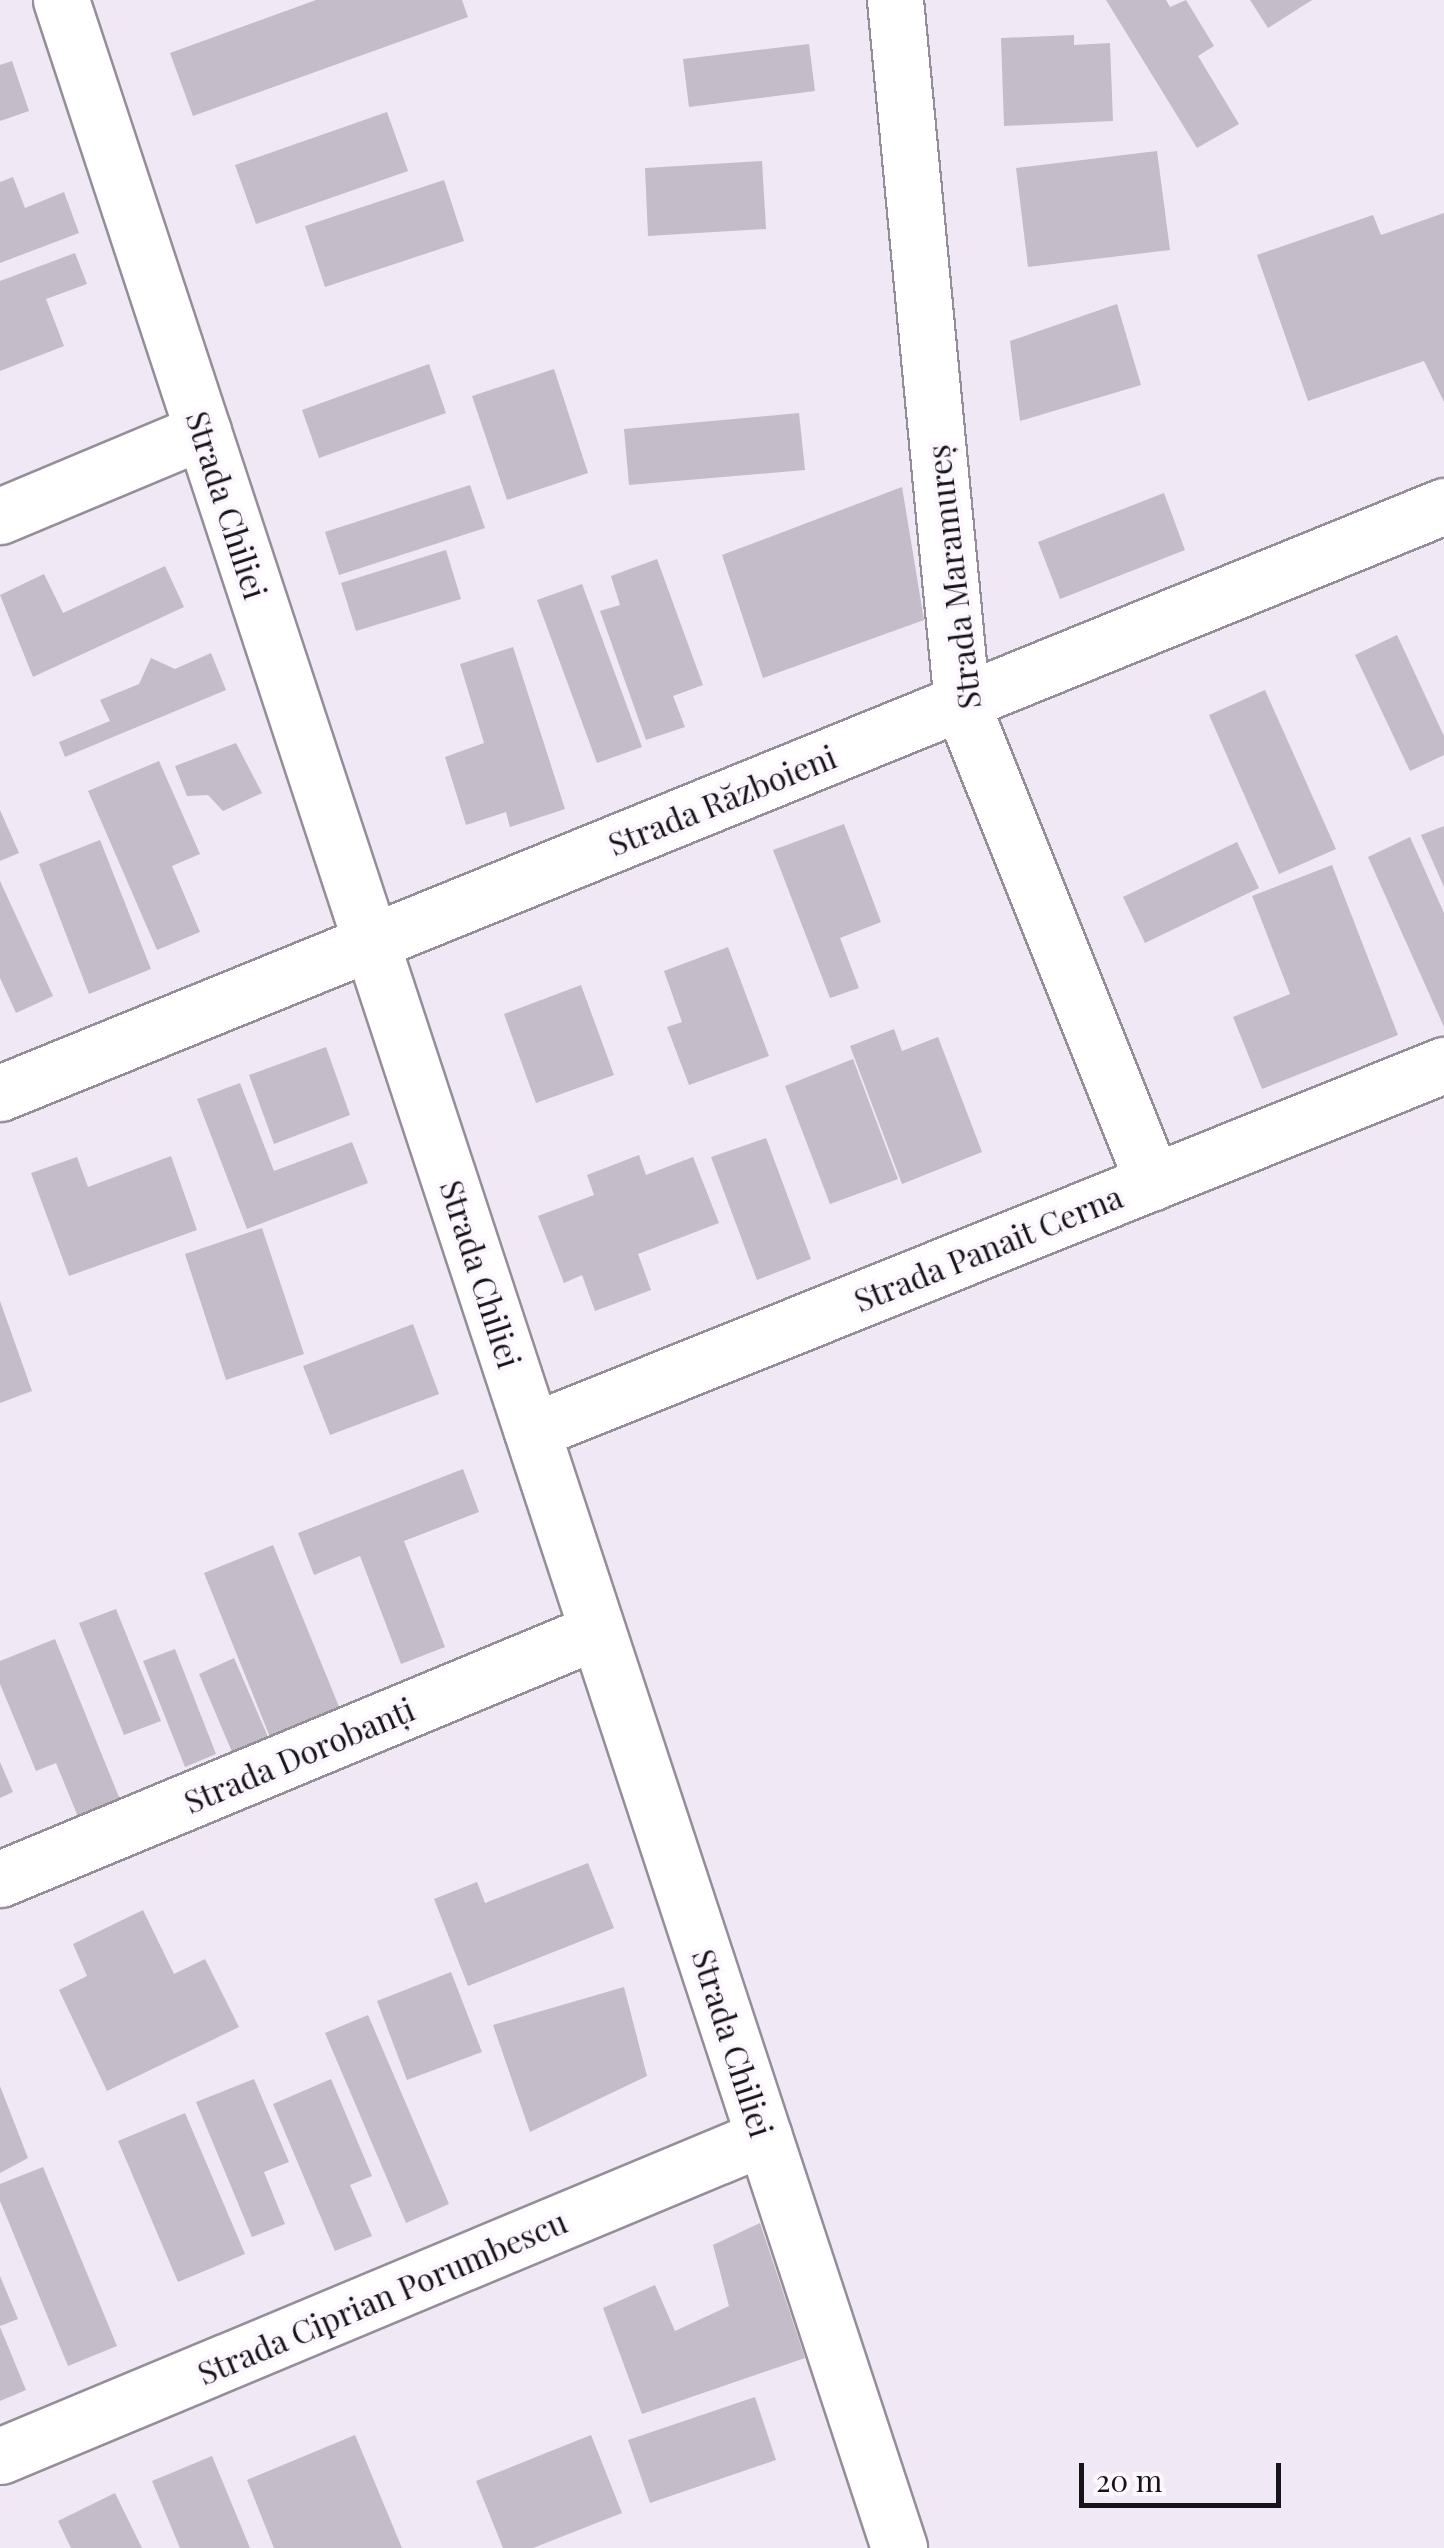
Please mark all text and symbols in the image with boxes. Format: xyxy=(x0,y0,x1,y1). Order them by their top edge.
street label: Strada Chiliei xyxy=(179,406,275,604)
street label: Strada Maramureș xyxy=(918,443,988,711)
street label: Strada Războieni xyxy=(602,737,842,863)
street label: Strada Chiliei xyxy=(433,1175,529,1373)
street label: Strada Panait Cerna xyxy=(848,1176,1128,1320)
street label: Strada Dorobanți xyxy=(178,1689,420,1821)
street label: Strada Chiliei xyxy=(685,1944,781,2142)
street label: Strada Ciprian Porumbescu xyxy=(191,2202,573,2392)
scale bar xyxy=(1084,2443,1286,2505)
text: 20 m xyxy=(1096,2460,1162,2500)

